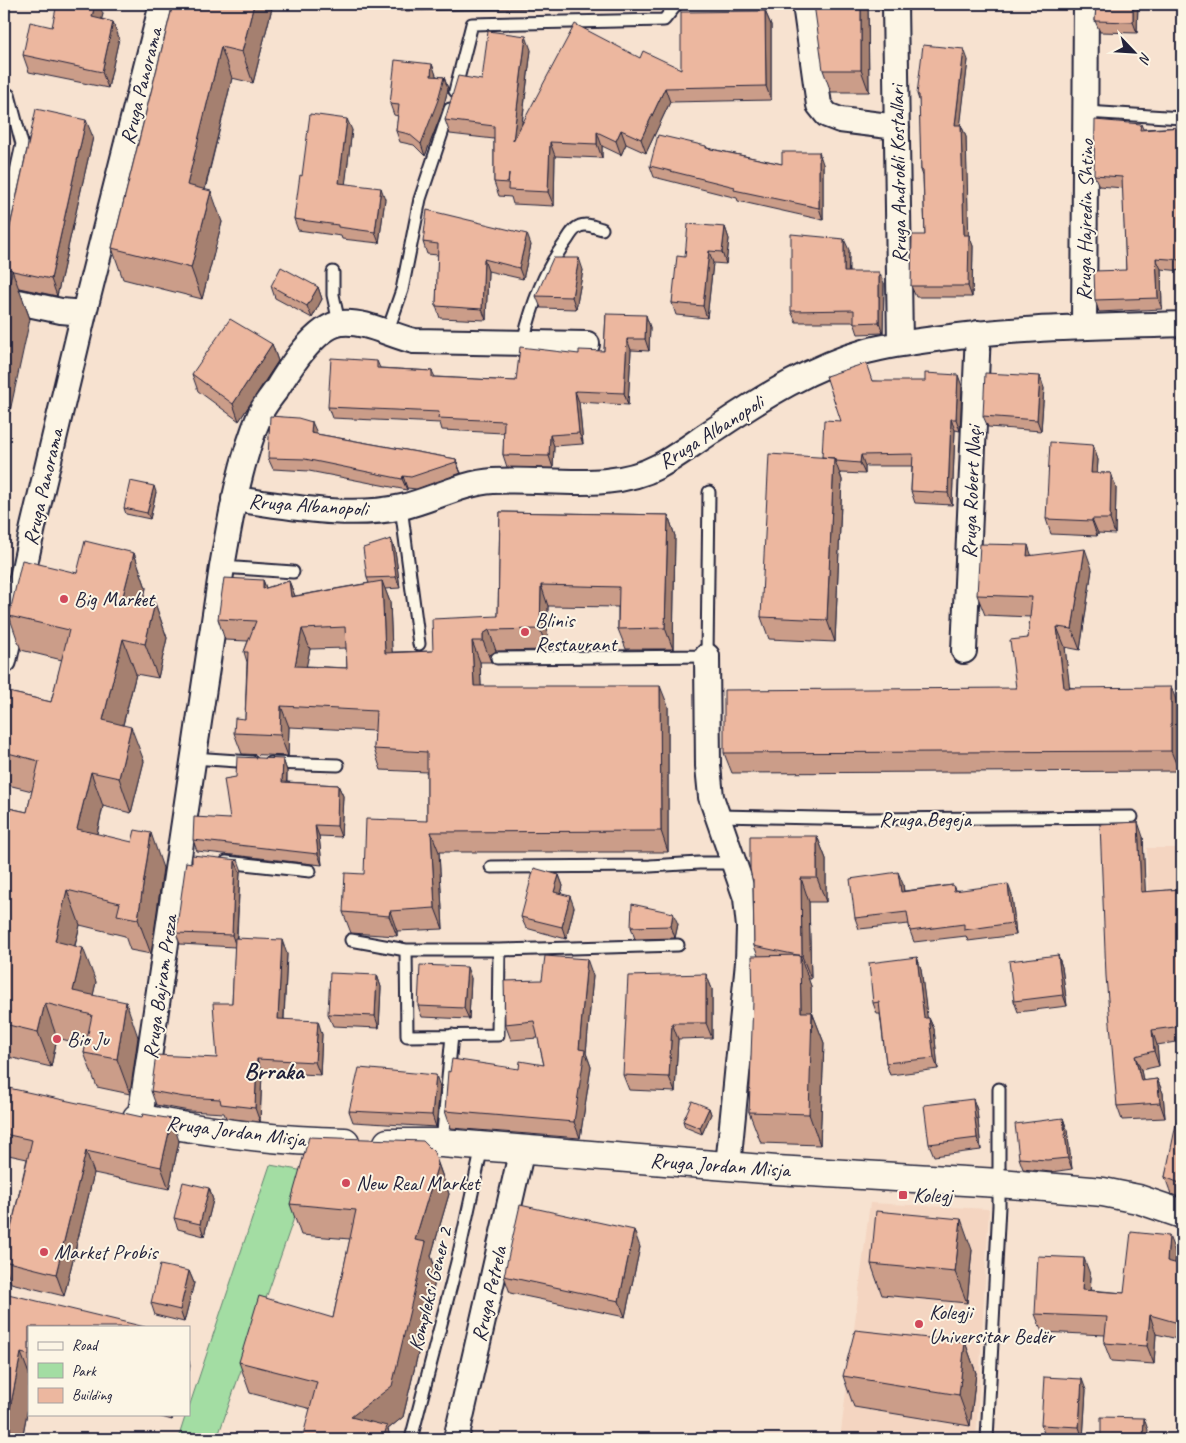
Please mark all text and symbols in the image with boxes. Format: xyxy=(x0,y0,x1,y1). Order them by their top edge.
street label: Rruga Panorama xyxy=(114,23,169,147)
north arrow xyxy=(1108,28,1158,78)
text: N xyxy=(1135,50,1155,67)
street label: Rruga Androkli Kostallari xyxy=(883,82,913,263)
street label: Rruga Hajredin Shtino xyxy=(1071,138,1099,301)
street label: Rruga Albanopoli xyxy=(654,388,771,475)
street label: Rruga Robert Naçi xyxy=(956,422,986,559)
street label: Rruga Panorama xyxy=(17,424,70,548)
street label: Rruga Albanopoli xyxy=(248,488,371,522)
place label: Big Market xyxy=(74,586,156,612)
marker: Big Market xyxy=(58,593,70,605)
place label: Blinis Restaurant xyxy=(535,607,618,657)
marker: Blinis Restaurant xyxy=(519,626,531,638)
street label: Rruga Begeja xyxy=(879,806,973,832)
street label: Rruga Bajram Preza xyxy=(137,911,183,1061)
place label: Bio Ju xyxy=(67,1026,110,1052)
marker: Bio Ju xyxy=(51,1033,63,1045)
district label: Brraka xyxy=(244,1056,306,1086)
street label: Rruga Jordan Misja xyxy=(165,1110,309,1153)
street label: Rruga Jordan Misja xyxy=(649,1147,793,1183)
place label: New Real Market xyxy=(356,1170,481,1196)
marker: New Real Market xyxy=(340,1177,352,1189)
place label: Kolegj xyxy=(913,1182,955,1208)
marker: Kolegj xyxy=(897,1189,909,1201)
street label: Kompleksi Gener 2 xyxy=(402,1223,458,1353)
place label: Market Probis xyxy=(54,1239,159,1265)
street label: Rruga Petrela xyxy=(465,1242,513,1344)
marker: Market Probis xyxy=(38,1246,50,1258)
place label: Kolegji Universitar Bedër xyxy=(929,1299,1057,1349)
marker: Kolegji Universitar Bedër xyxy=(913,1318,925,1330)
legend xyxy=(28,1326,190,1416)
text: Road xyxy=(72,1336,99,1355)
text: Park xyxy=(72,1362,97,1381)
text: Building xyxy=(72,1386,112,1405)

